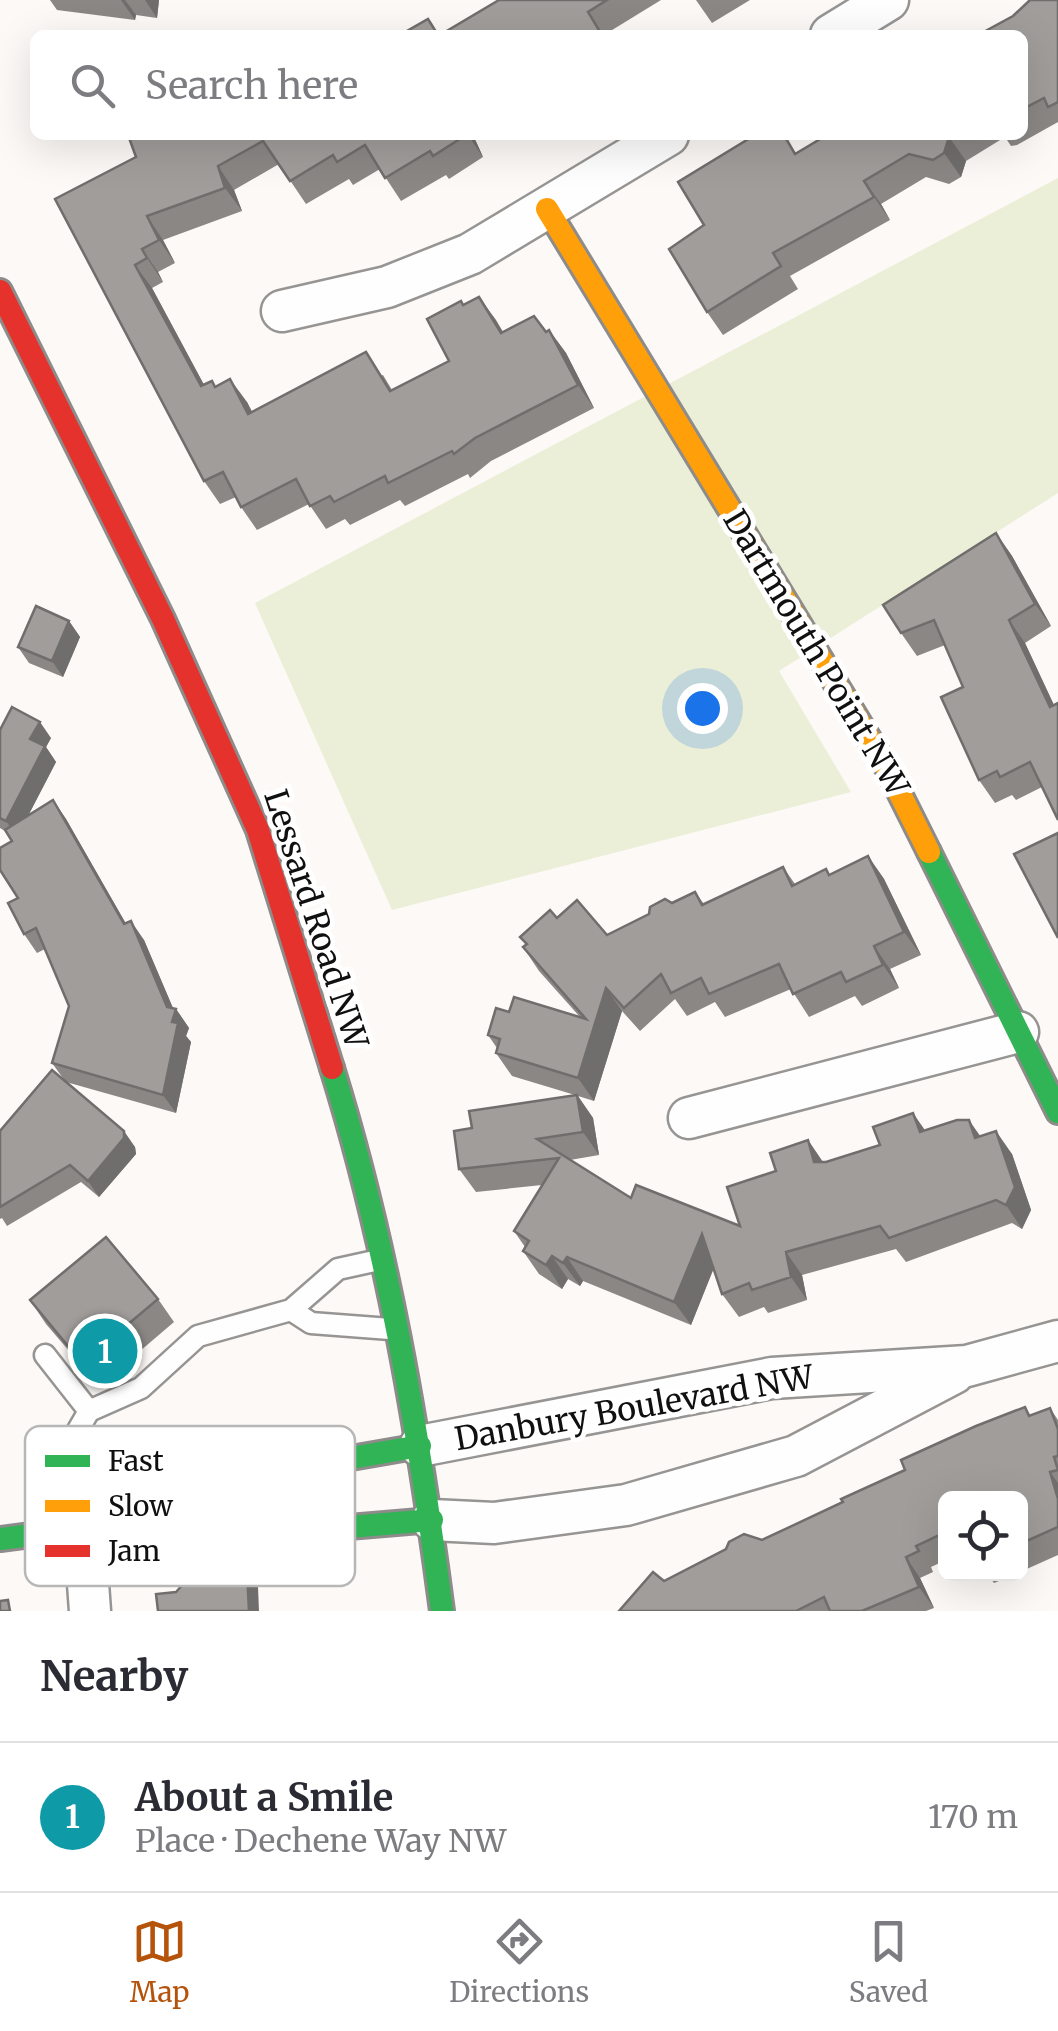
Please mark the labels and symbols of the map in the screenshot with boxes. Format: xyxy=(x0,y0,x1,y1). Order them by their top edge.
street label: Dartmouth Point NW xyxy=(715,502,918,804)
your location xyxy=(677,683,728,734)
street label: Lessard Road NW xyxy=(255,785,377,1054)
pin: 1 xyxy=(72,1314,138,1388)
street label: Danbury Boulevard NW xyxy=(452,1357,818,1459)
legend xyxy=(25,1426,355,1586)
text: Fast xyxy=(108,1443,164,1479)
text: Slow xyxy=(108,1488,173,1524)
text: Jam xyxy=(107,1533,161,1569)

